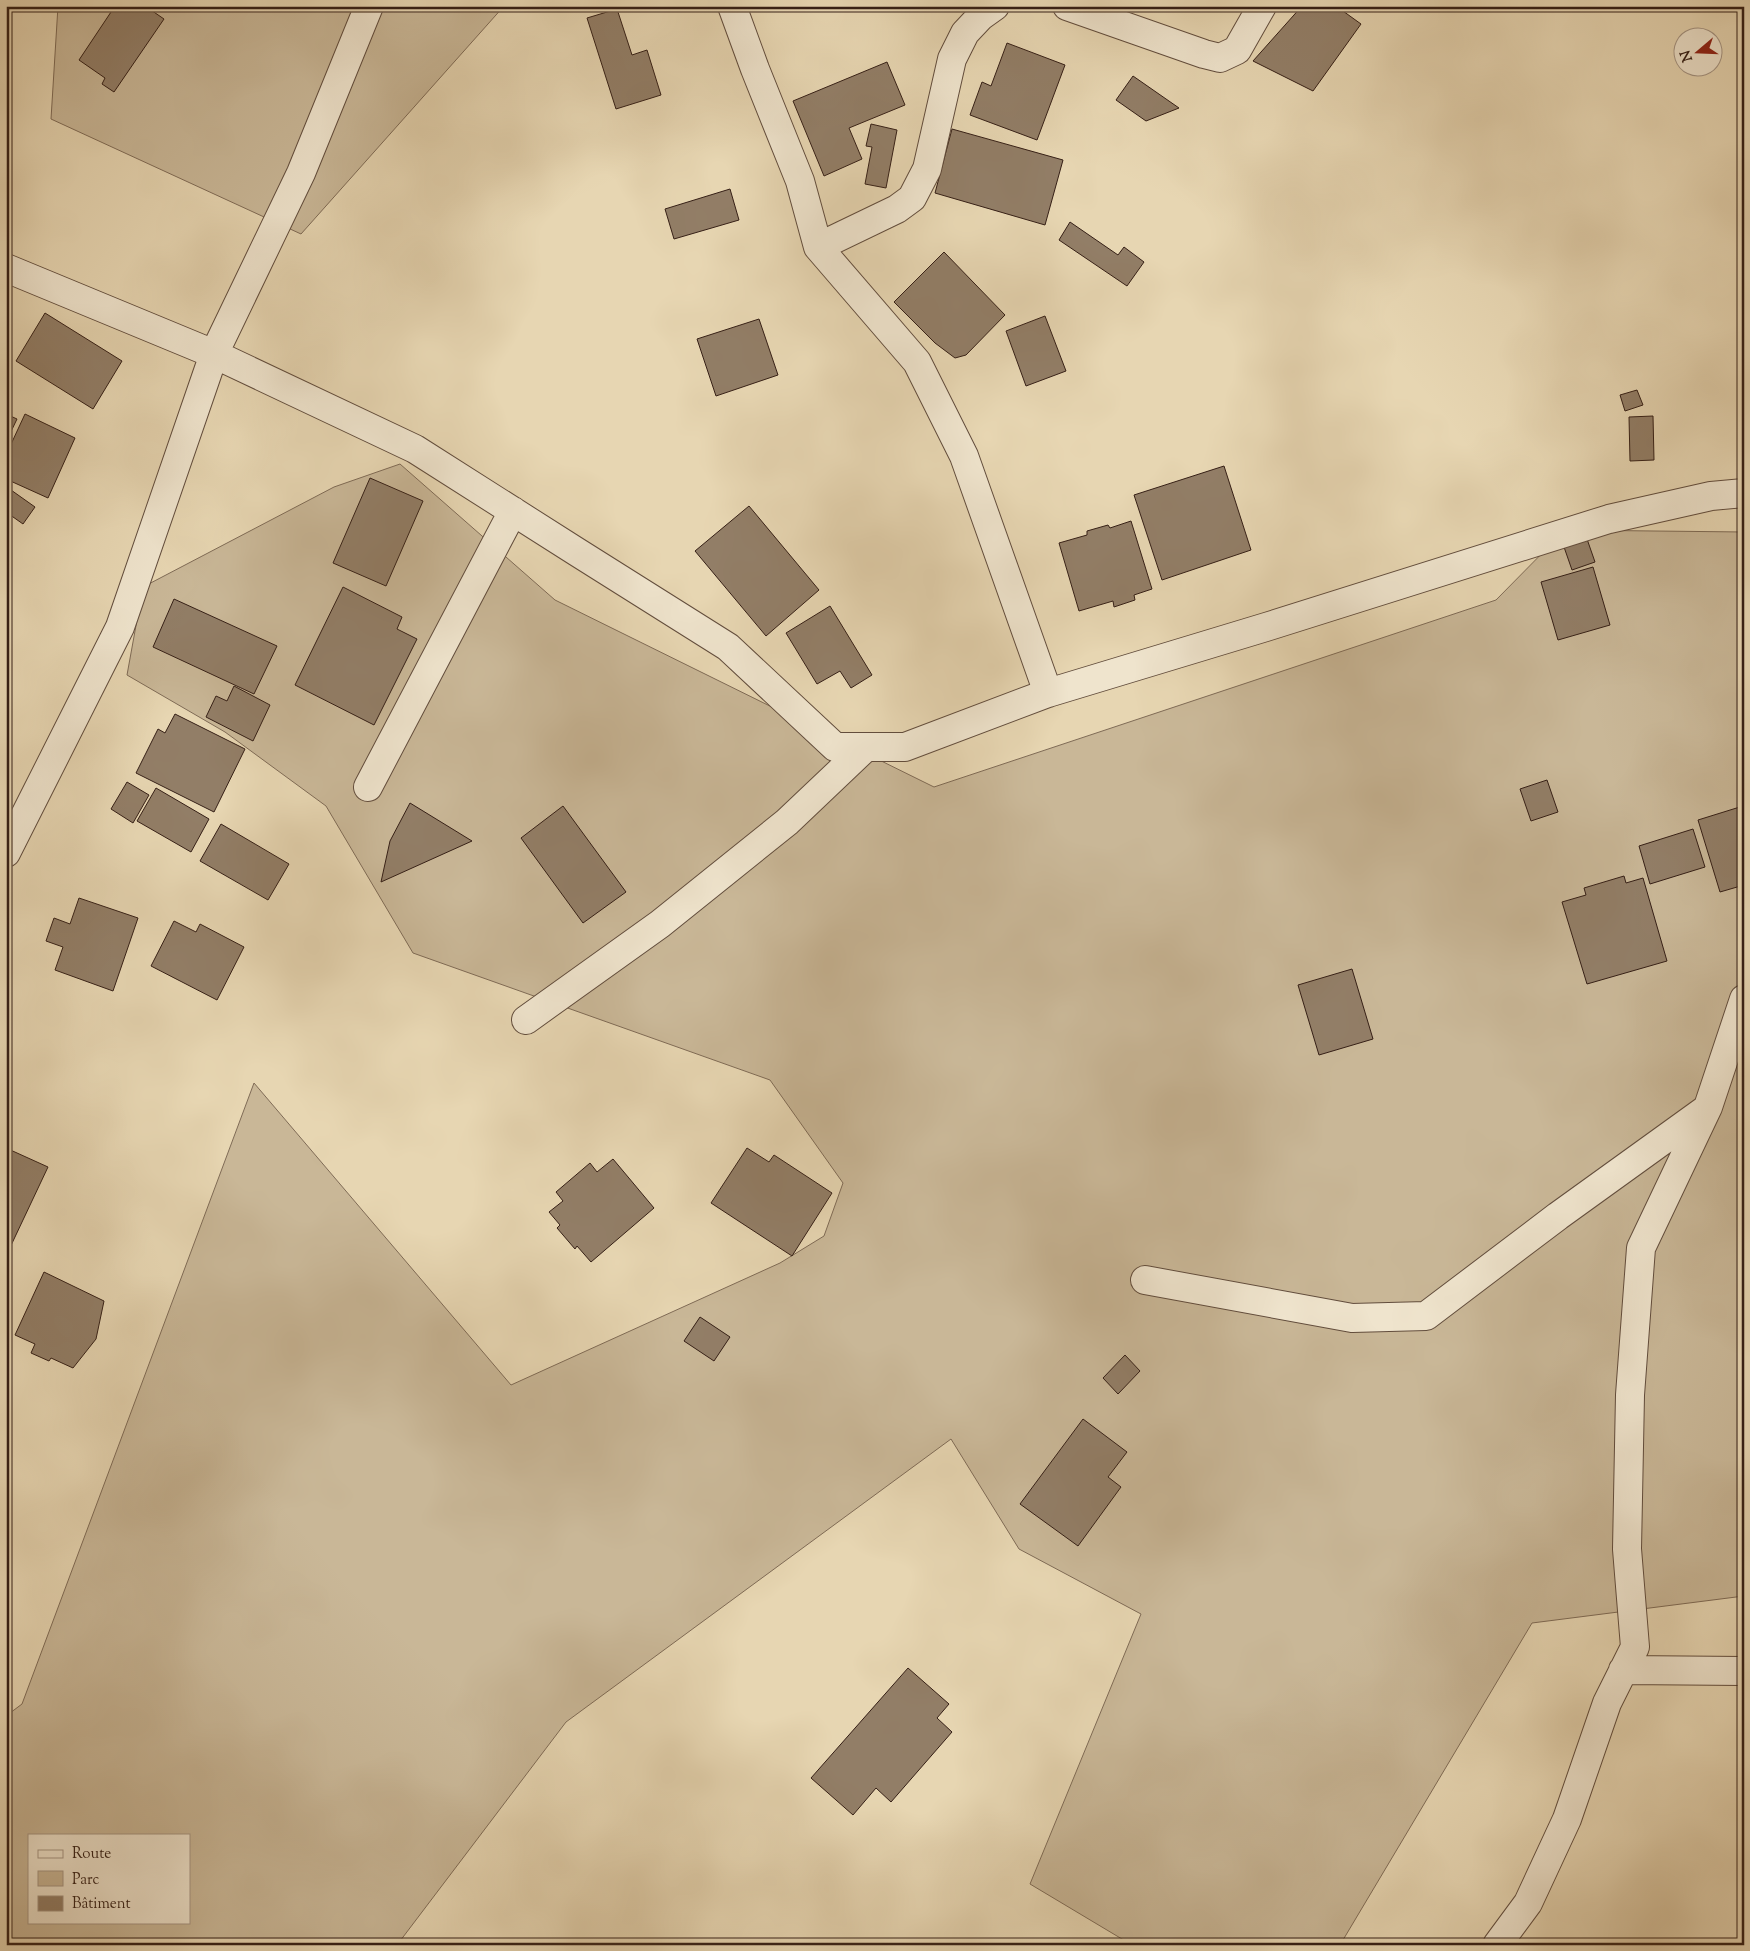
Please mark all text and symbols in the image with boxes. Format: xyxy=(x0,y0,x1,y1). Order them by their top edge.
north arrow xyxy=(1672,28,1722,78)
text: N xyxy=(1676,47,1699,64)
legend xyxy=(28,1834,190,1924)
text: Route xyxy=(72,1844,111,1865)
text: Parc xyxy=(72,1870,100,1891)
text: Bâtiment xyxy=(72,1894,131,1915)

